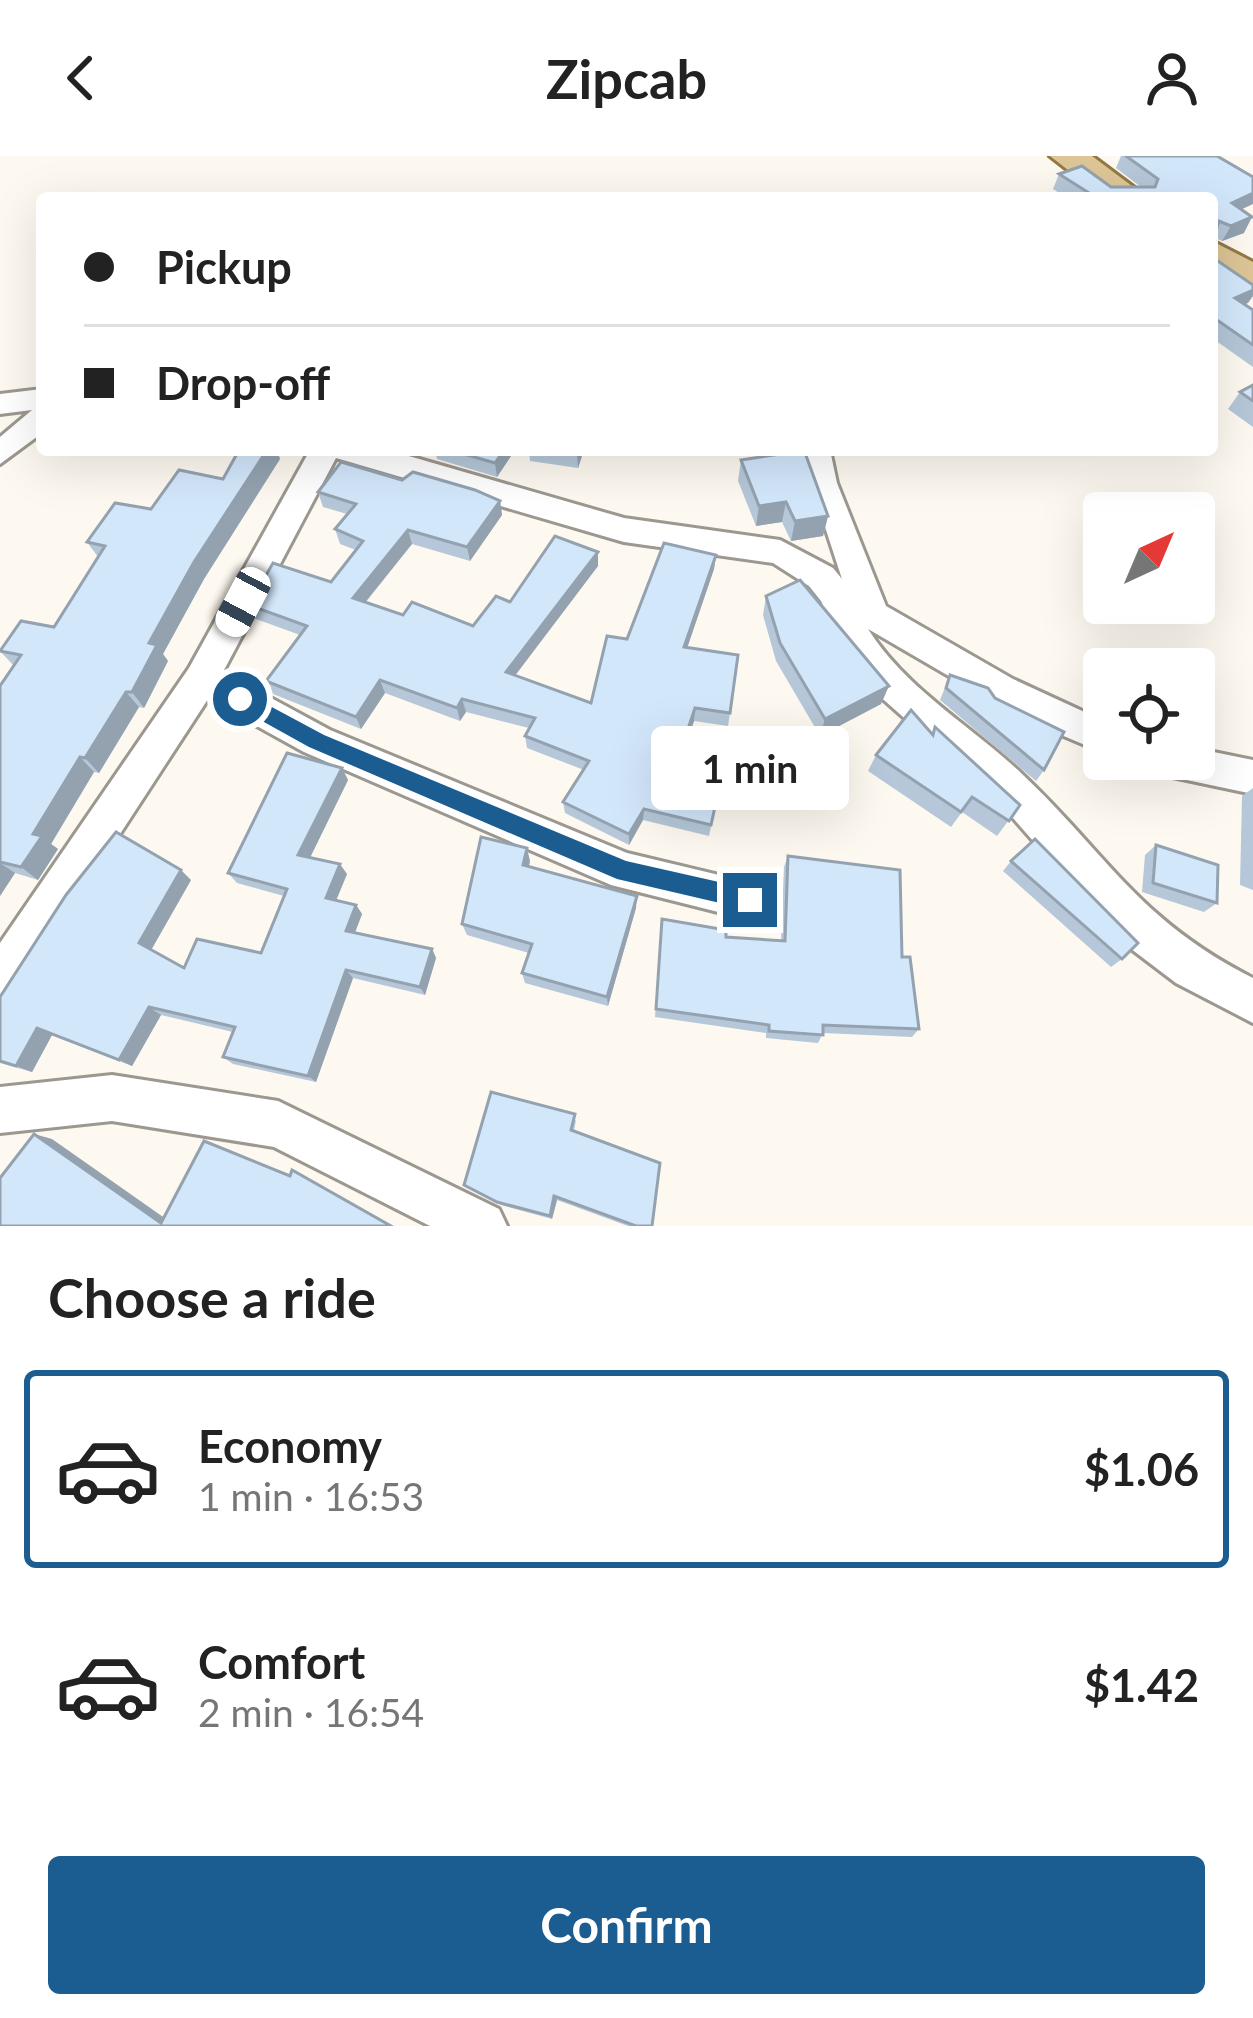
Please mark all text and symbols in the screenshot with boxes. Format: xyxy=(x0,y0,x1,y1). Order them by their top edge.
icon: back xyxy=(48,45,114,111)
icon: person xyxy=(1139,45,1205,111)
text: Zipcab xyxy=(546,46,707,111)
text: Pickup xyxy=(156,240,292,294)
text: Drop-off xyxy=(156,356,330,410)
north arrow xyxy=(1083,492,1215,624)
map controls xyxy=(1083,492,1215,780)
car xyxy=(210,562,276,642)
button: locate xyxy=(1083,648,1215,780)
route start xyxy=(213,672,267,726)
callout: 1 min xyxy=(651,726,849,810)
text: 1 min xyxy=(702,745,798,791)
route end xyxy=(723,873,777,927)
text: Choose a ride xyxy=(48,1265,376,1330)
icon: car xyxy=(54,1415,162,1523)
text: Economy xyxy=(198,1419,382,1473)
text: $1.06 xyxy=(1084,1442,1199,1496)
text: 1 min · 16:53 xyxy=(198,1473,424,1519)
icon: car xyxy=(54,1631,162,1739)
text: Comfort xyxy=(198,1635,365,1689)
text: $1.42 xyxy=(1084,1658,1199,1712)
text: 2 min · 16:54 xyxy=(198,1689,424,1735)
button: Confirm xyxy=(48,1856,1205,1994)

